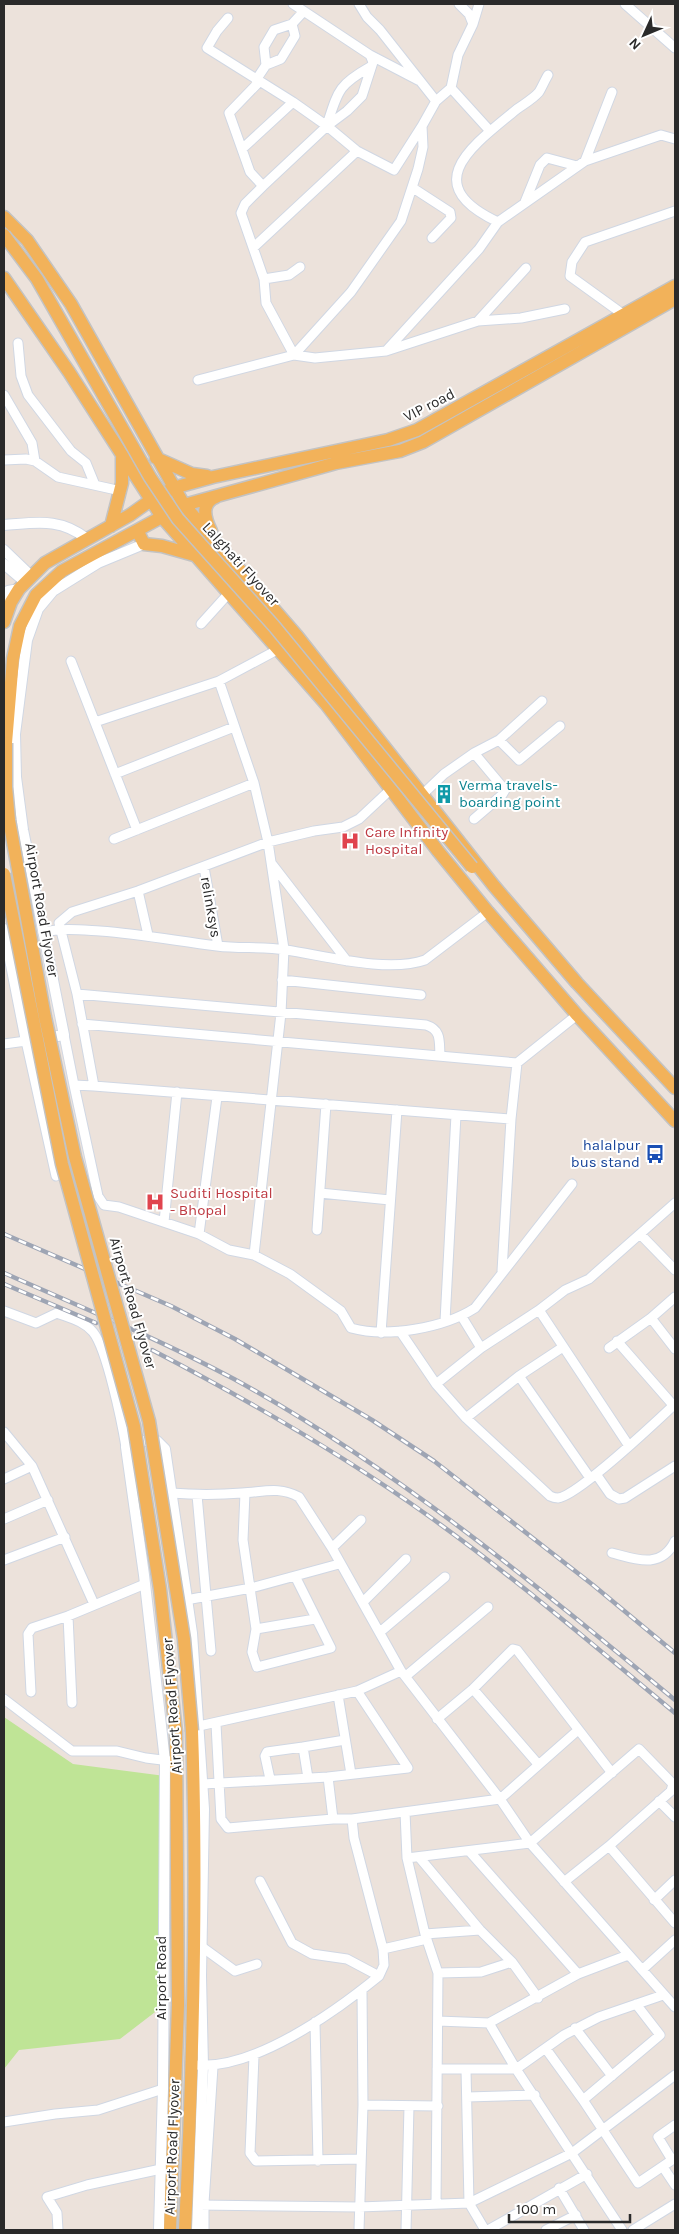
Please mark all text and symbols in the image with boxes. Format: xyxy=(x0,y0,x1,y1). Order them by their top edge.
north arrow xyxy=(619,10,669,60)
text: N xyxy=(625,34,645,53)
street label: VIP road xyxy=(400,384,458,426)
street label: Lalghati Flyover xyxy=(199,518,284,610)
place label: Verma travels- boarding point xyxy=(459,776,561,811)
building icon: Verma travels- boarding point xyxy=(433,783,455,805)
place label: Care Infinity Hospital xyxy=(365,823,448,858)
hospital icon: Care Infinity Hospital xyxy=(339,830,361,852)
street label: Airport Road Flyover xyxy=(21,841,63,979)
street label: relinksys xyxy=(197,875,225,939)
place label: halalpur bus stand xyxy=(571,1136,641,1171)
bus stop icon: halalpur bus stand xyxy=(644,1143,666,1165)
place label: Suditi Hospital - Bhopal xyxy=(170,1184,273,1219)
hospital icon: Suditi Hospital - Bhopal xyxy=(144,1191,166,1213)
street label: Airport Road Flyover xyxy=(106,1235,161,1371)
street label: Airport Road Flyover xyxy=(158,1637,186,1775)
street label: Airport Road xyxy=(152,1936,170,2020)
street label: Airport Road Flyover xyxy=(161,2078,183,2215)
scale bar xyxy=(509,2192,630,2224)
text: 100 m xyxy=(516,2200,556,2218)

